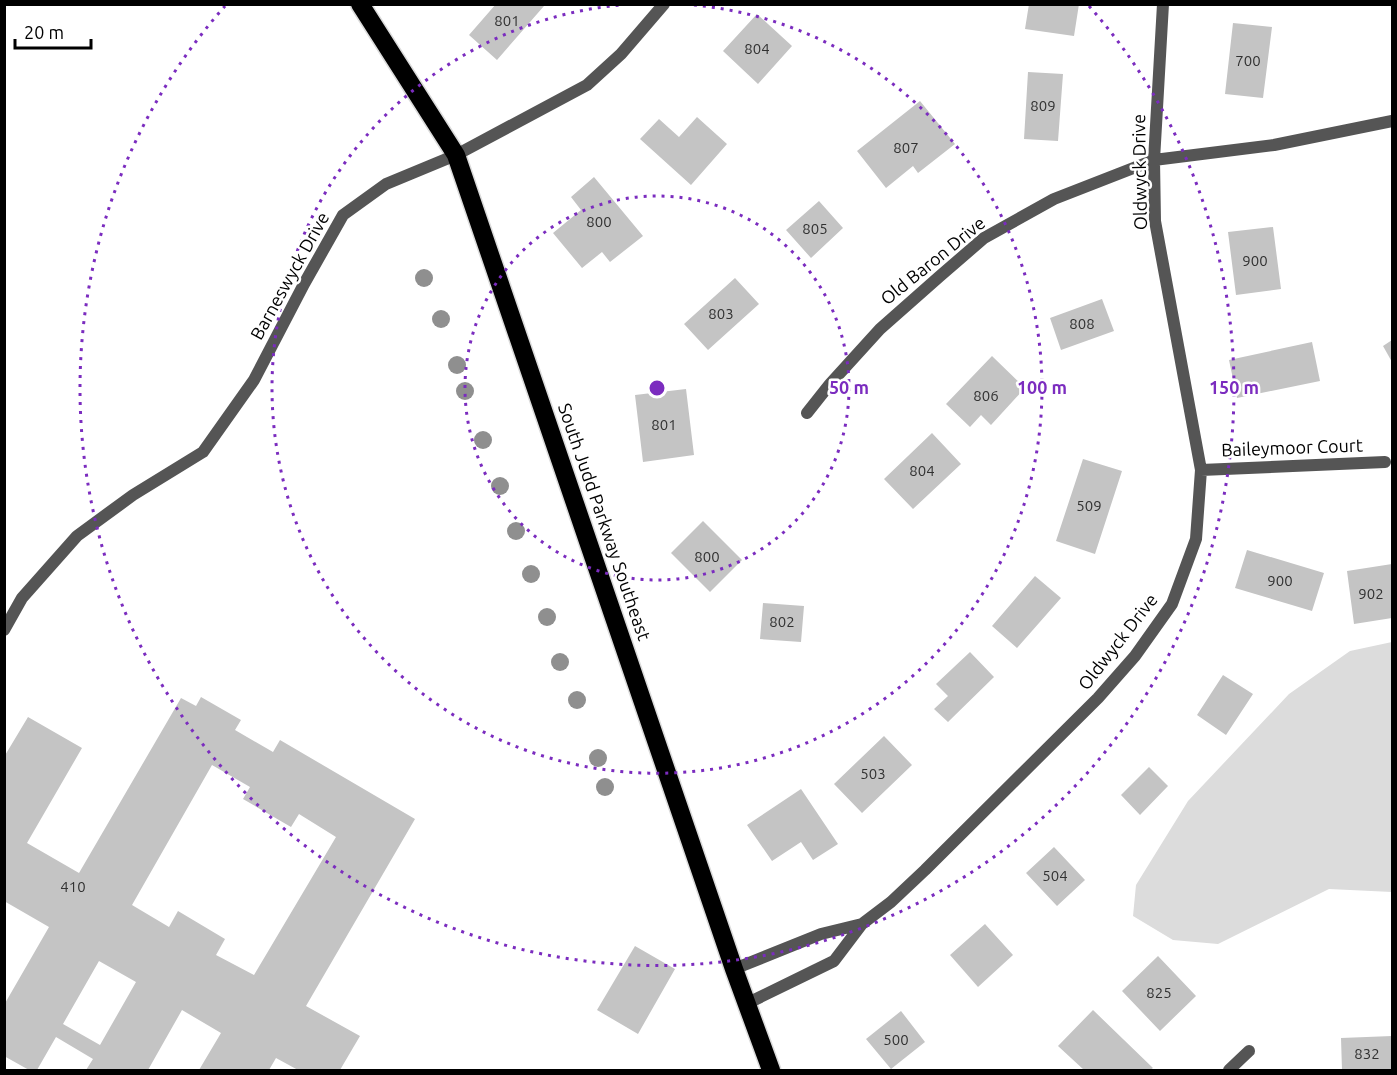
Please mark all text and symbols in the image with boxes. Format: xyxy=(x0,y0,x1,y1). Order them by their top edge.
scale bar xyxy=(15,12,92,50)
house number: 801 xyxy=(494,12,520,29)
text: 20 m xyxy=(24,22,64,42)
house number: 804 xyxy=(744,40,770,57)
house number: 700 xyxy=(1235,52,1261,69)
house number: 809 xyxy=(1030,97,1056,114)
street label: Oldwyck Drive xyxy=(1128,114,1150,230)
house number: 807 xyxy=(893,139,919,156)
street label: Barneswyck Drive xyxy=(246,208,332,343)
street label: Old Baron Drive xyxy=(876,212,989,308)
house number: 800 xyxy=(586,213,612,230)
house number: 805 xyxy=(802,220,828,237)
house number: 900 xyxy=(1242,252,1268,269)
house number: 803 xyxy=(708,305,734,322)
house number: 808 xyxy=(1069,315,1095,332)
text: 50 m xyxy=(829,377,869,397)
text: 100 m xyxy=(1017,377,1067,397)
text: 150 m xyxy=(1209,377,1259,397)
centre of rings xyxy=(647,378,667,398)
house number: 806 xyxy=(973,387,999,404)
street label: South Judd Parkway Southeast xyxy=(555,400,655,643)
house number: 801 xyxy=(651,416,677,433)
street label: Baileymoor Court xyxy=(1221,435,1363,459)
house number: 804 xyxy=(909,462,935,479)
house number: 509 xyxy=(1076,497,1102,514)
house number: 800 xyxy=(694,548,720,565)
house number: 900 xyxy=(1267,572,1293,589)
house number: 902 xyxy=(1358,585,1384,602)
street label: Oldwyck Drive xyxy=(1074,589,1161,693)
house number: 802 xyxy=(769,613,795,630)
house number: 503 xyxy=(860,765,886,782)
house number: 504 xyxy=(1042,867,1068,884)
house number: 410 xyxy=(60,878,86,895)
house number: 825 xyxy=(1146,984,1172,1001)
house number: 500 xyxy=(883,1031,909,1048)
house number: 832 xyxy=(1354,1045,1380,1062)

